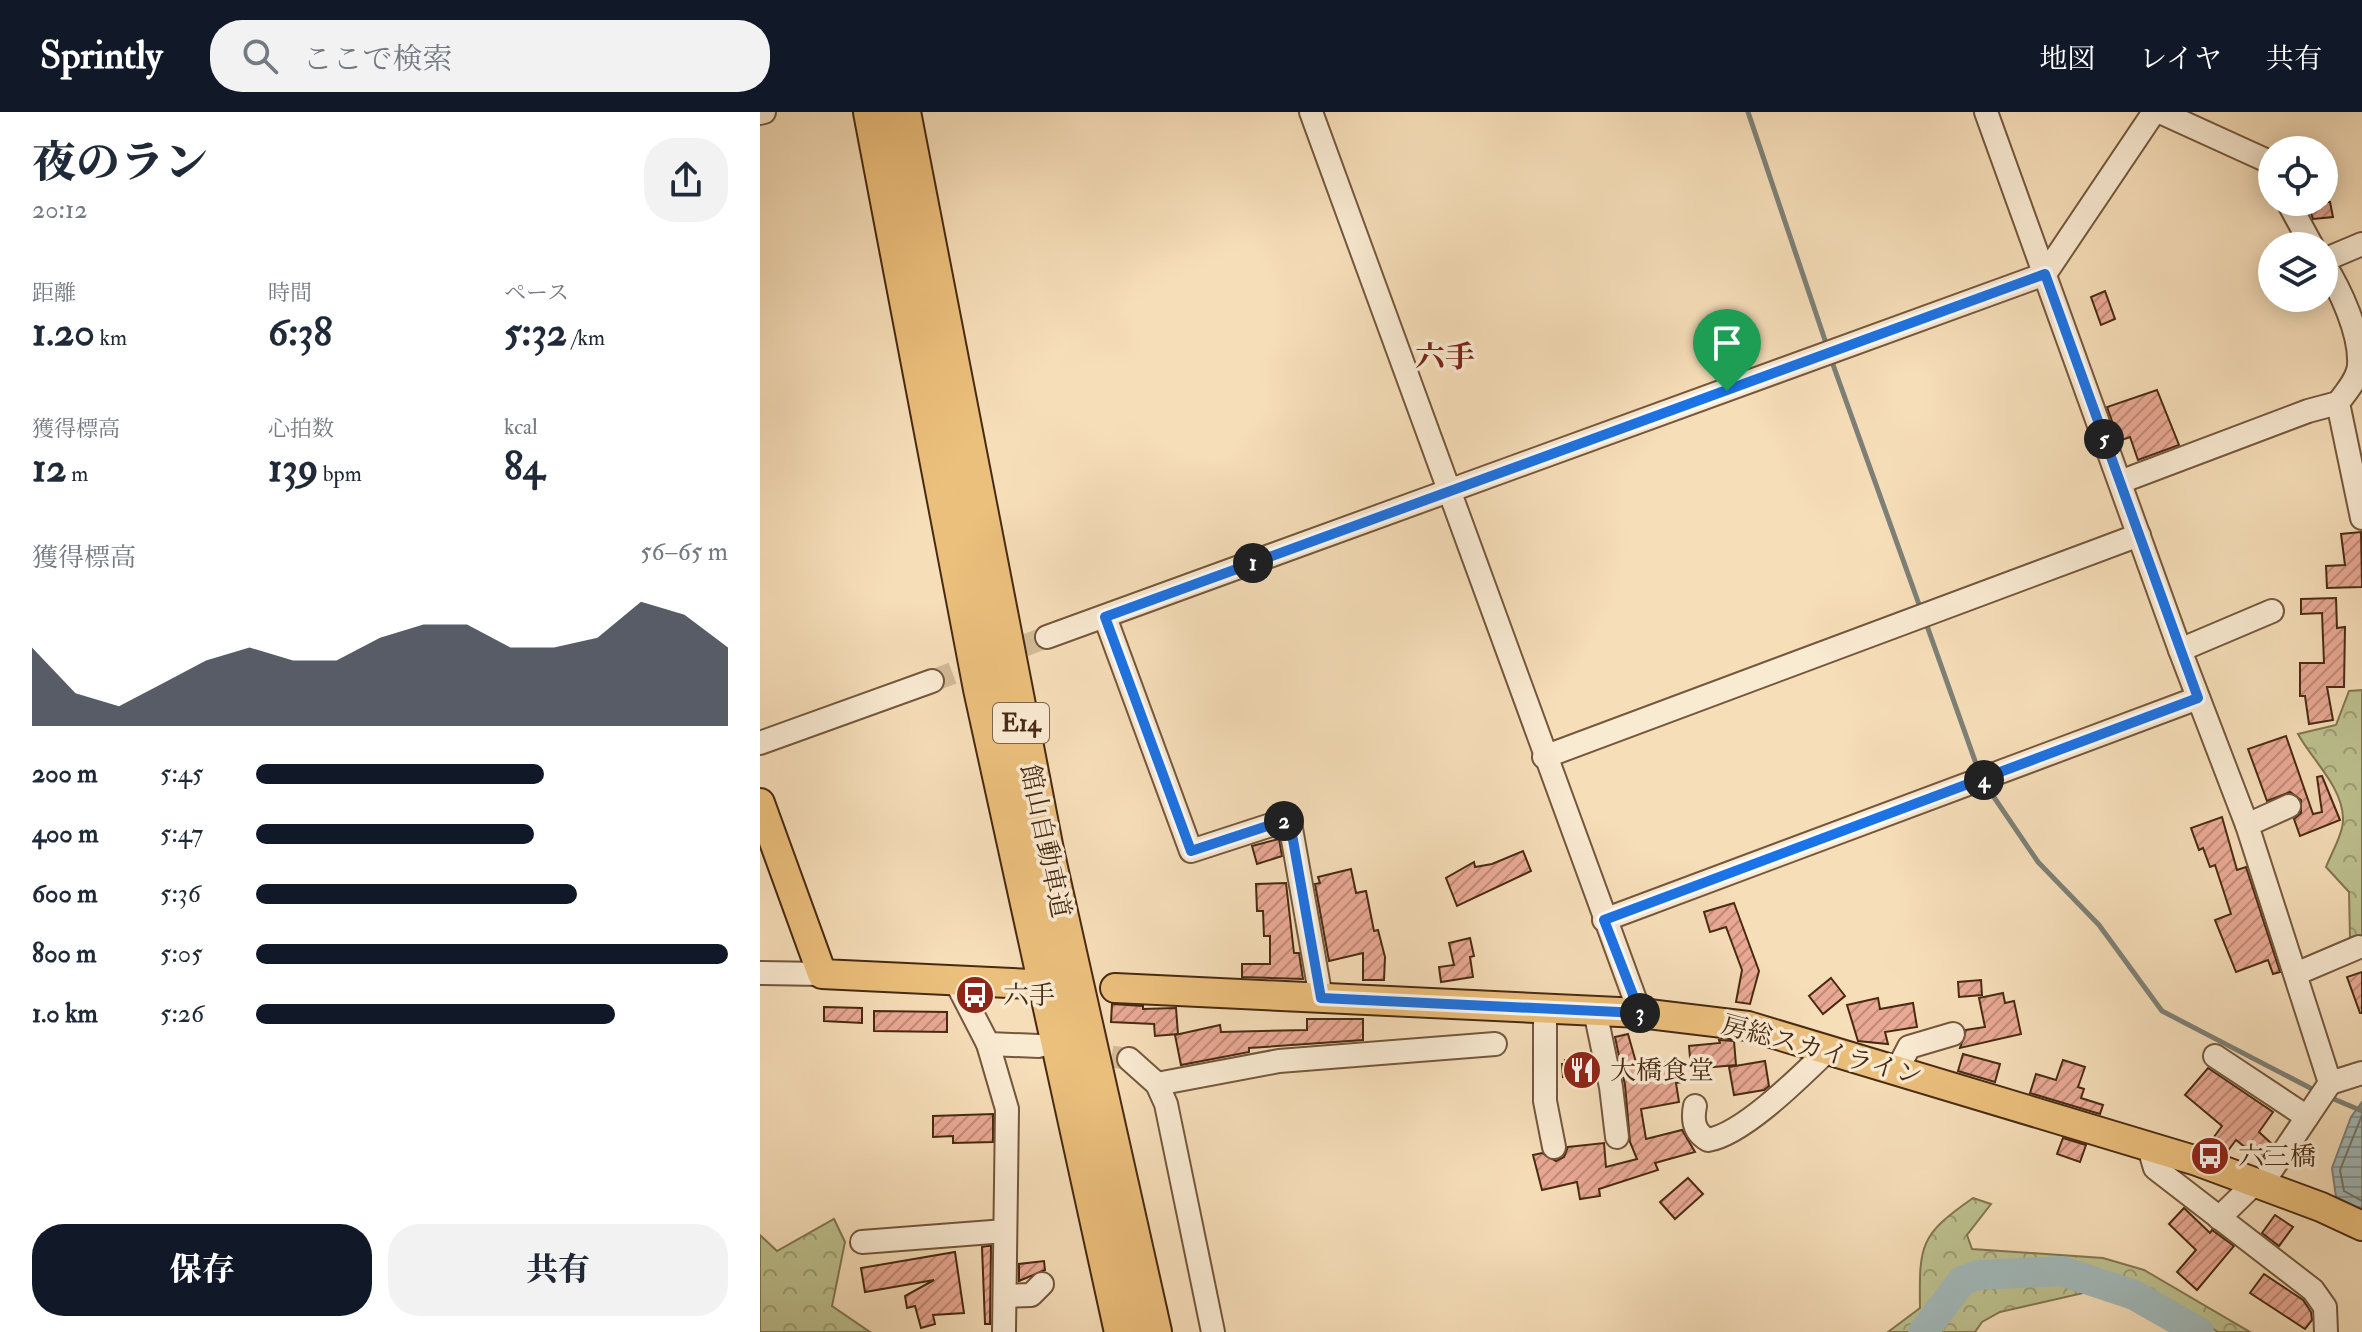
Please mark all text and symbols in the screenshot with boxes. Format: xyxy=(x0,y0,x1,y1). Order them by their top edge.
search box xyxy=(210,20,770,92)
text: Sprintly xyxy=(40,32,162,80)
icon: search xyxy=(238,34,282,78)
text: ここで検索 xyxy=(302,41,452,78)
text: 地図 xyxy=(2039,42,2095,77)
text: レイヤ xyxy=(2139,42,2222,77)
text: 共有 xyxy=(2266,42,2322,77)
text: 夜のラン xyxy=(32,136,208,191)
map controls xyxy=(2258,136,2338,312)
button: locate xyxy=(2258,136,2338,216)
button: share xyxy=(644,138,728,222)
text: 20:12 xyxy=(32,194,87,226)
button: layers xyxy=(2258,232,2338,312)
text: 距離 xyxy=(32,279,76,307)
text: 時間 xyxy=(268,279,312,307)
text: ペース xyxy=(504,279,569,307)
text: 1.20 xyxy=(32,307,95,358)
text: 6:38 xyxy=(268,307,332,358)
text: 5:32 xyxy=(504,307,567,358)
pin xyxy=(1693,309,1761,391)
icon: arrive xyxy=(1705,321,1749,365)
text: km xyxy=(95,324,127,352)
text: /km xyxy=(567,324,605,352)
district label: 六手 xyxy=(1415,339,1475,376)
text: kcal xyxy=(504,413,538,441)
text: 獲得標高 xyxy=(32,415,120,443)
text: 心拍数 xyxy=(268,415,334,443)
pin: 5 xyxy=(2084,419,2124,459)
text: 5 xyxy=(2099,425,2109,453)
text: 84 xyxy=(504,441,544,492)
text: 12 xyxy=(32,443,67,494)
text: 139 xyxy=(268,443,318,494)
text: m xyxy=(67,460,88,488)
text: bpm xyxy=(318,460,362,488)
text: 56–65 m xyxy=(640,536,728,568)
text: 獲得標高 xyxy=(32,542,136,574)
pin: 1 xyxy=(1233,543,1273,583)
text: 1 xyxy=(1249,549,1257,577)
road number: E14 xyxy=(993,703,1049,743)
text: 200 m xyxy=(32,758,97,790)
text: 5:45 xyxy=(160,758,203,790)
pin: 4 xyxy=(1964,760,2004,800)
street label: 館山自動車道 xyxy=(1013,762,1077,921)
text: 4 xyxy=(1978,766,1990,794)
pin: 2 xyxy=(1264,801,1304,841)
text: 2 xyxy=(1278,807,1290,835)
text: 400 m xyxy=(32,818,98,850)
text: 5:47 xyxy=(160,818,203,850)
text: 600 m xyxy=(32,878,97,910)
text: 5:36 xyxy=(160,878,201,910)
text: 800 m xyxy=(32,938,97,970)
text: 5:05 xyxy=(160,938,203,970)
bus stop icon: 六手 xyxy=(954,974,996,1016)
place label: 六手 xyxy=(1003,980,1055,1012)
pin: 3 xyxy=(1620,993,1660,1033)
text: 1.0 km xyxy=(32,998,98,1030)
text: 5:26 xyxy=(160,998,204,1030)
text: 3 xyxy=(1636,999,1644,1027)
street label: 房総スカイライン xyxy=(1718,1009,1926,1093)
restaurant icon: 大橋食堂 xyxy=(1561,1049,1603,1091)
place label: 大橋食堂 xyxy=(1610,1055,1714,1087)
bus stop icon: 六三橋 xyxy=(2189,1135,2231,1177)
place label: 六三橋 xyxy=(2238,1141,2316,1173)
button: 保存 xyxy=(32,1224,372,1316)
button: 共有 xyxy=(388,1224,728,1316)

